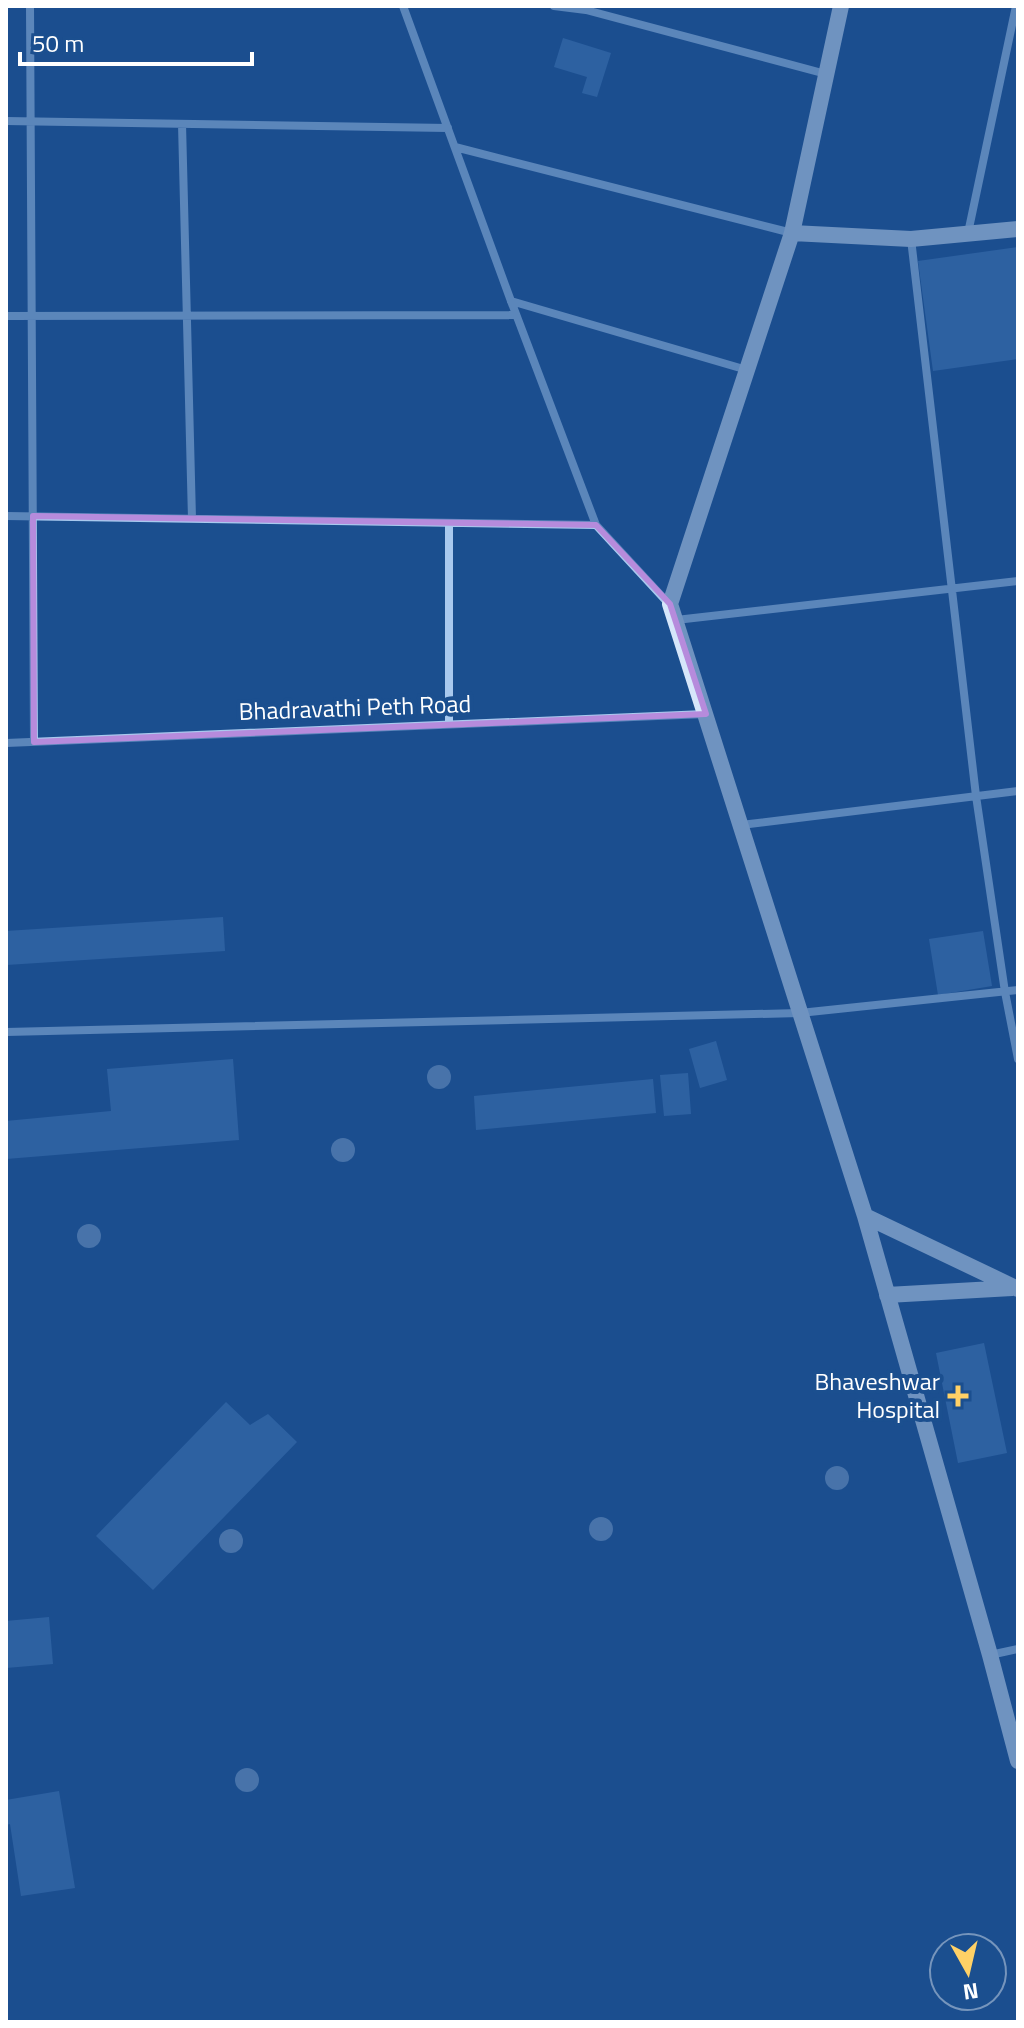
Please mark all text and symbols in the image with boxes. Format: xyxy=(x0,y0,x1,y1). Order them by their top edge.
scale bar xyxy=(20,16,252,66)
text: 50 m xyxy=(32,25,84,61)
street label: Bhadravathi Peth Road xyxy=(238,685,472,729)
place label: Bhaveshwar Hospital xyxy=(815,1363,940,1427)
marker: Bhaveshwar Hospital xyxy=(947,1385,969,1407)
north arrow xyxy=(928,1932,1008,2012)
text: N xyxy=(961,1974,981,2010)

